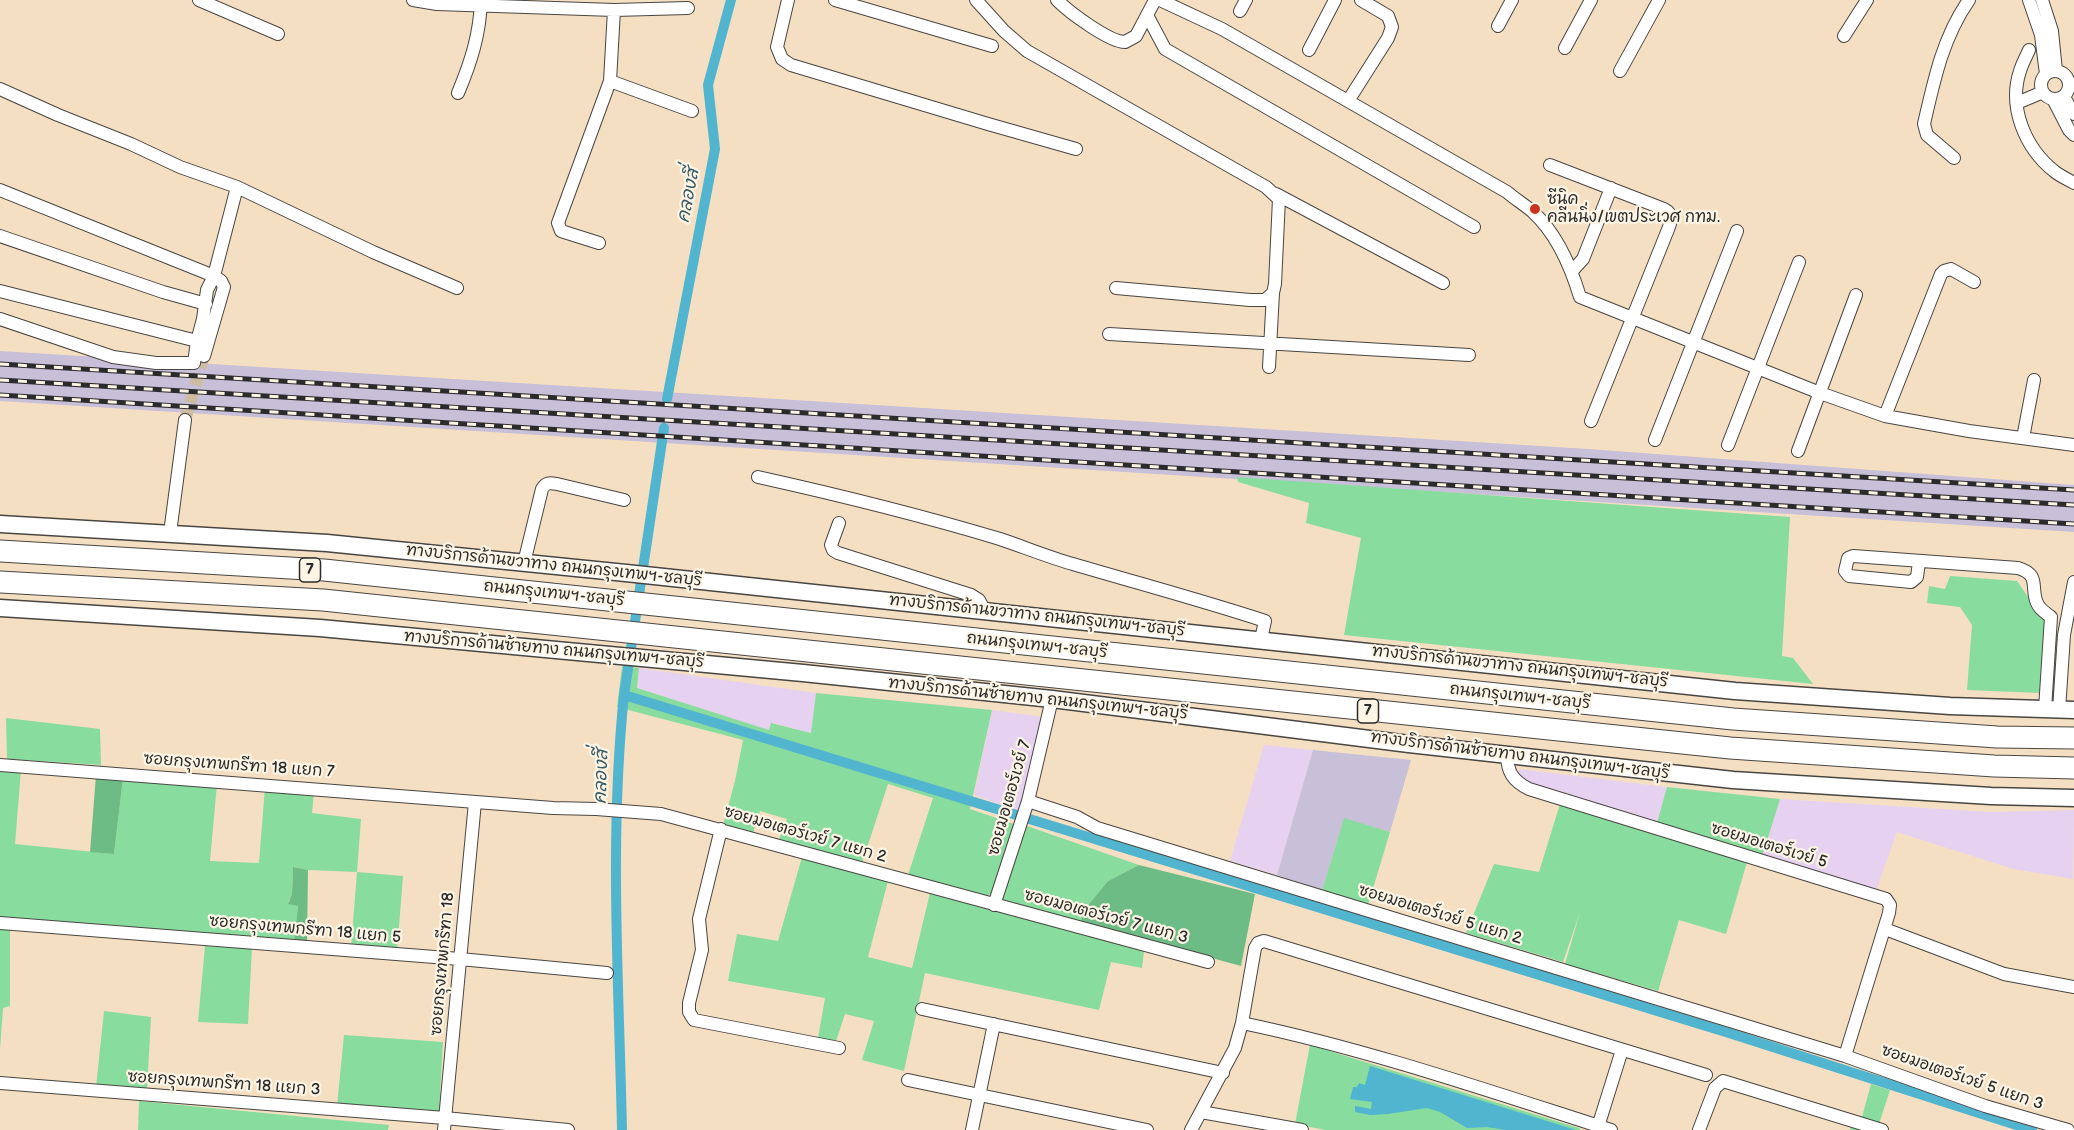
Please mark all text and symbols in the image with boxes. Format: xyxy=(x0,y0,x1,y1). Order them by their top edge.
water label: คลองสี่ xyxy=(673,167,705,225)
place label: ซีนิค คลีนนิ่ง/เขตประเวศ กทม. xyxy=(1547,190,1720,228)
marker: ซีนิค คลีนนิ่ง/เขตประเวศ กทม. xyxy=(1528,202,1542,216)
street label: ทางบริการด้านขวาทาง ถนนกรุงเทพฯ-ชลบุรี xyxy=(405,541,703,591)
road number: 7 xyxy=(300,558,320,582)
street label: ถนนกรุงเทพฯ-ชลบุรี xyxy=(483,577,625,611)
street label: ทางบริการด้านขวาทาง ถนนกรุงเทพฯ-ชลบุรี xyxy=(888,591,1186,641)
street label: ทางบริการด้านซ้ายทาง ถนนกรุงเทพฯ-ชลบุรี xyxy=(403,627,705,673)
street label: ถนนกรุงเทพฯ-ชลบุรี xyxy=(966,629,1108,663)
street label: ทางบริการด้านขวาทาง ถนนกรุงเทพฯ-ชลบุรี xyxy=(1371,642,1669,692)
street label: ทางบริการด้านซ้ายทาง ถนนกรุงเทพฯ-ชลบุรี xyxy=(887,674,1189,724)
street label: ถนนกรุงเทพฯ-ชลบุรี xyxy=(1449,680,1591,714)
road number: 7 xyxy=(1358,699,1378,723)
street label: ทางบริการด้านซ้ายทาง ถนนกรุงเทพฯ-ชลบุรี xyxy=(1369,728,1671,784)
street label: ซอยมอเตอร์เวย์ 7 xyxy=(984,738,1036,858)
street label: ซอยกรุงเทพกรีฑา 18 แยก 7 xyxy=(143,750,335,782)
water label: คลองสี่ xyxy=(590,750,614,804)
street label: ซอยมอเตอร์เวย์ 7 แยก 2 xyxy=(721,803,889,867)
street label: ซอยมอเตอร์เวย์ 5 xyxy=(1708,819,1830,873)
street label: ซอยมอเตอร์เวย์ 5 แยก 2 xyxy=(1356,881,1524,949)
street label: ซอยมอเตอร์เวย์ 7 แยก 3 xyxy=(1022,886,1190,948)
street label: ซอยกรุงเทพกรีฑา 18 xyxy=(427,892,459,1036)
street label: ซอยกรุงเทพกรีฑา 18 แยก 5 xyxy=(208,912,402,948)
street label: ซอยมอเตอร์เวย์ 5 แยก 3 xyxy=(1878,1041,2046,1115)
street label: ซอยกรุงเทพกรีฑา 18 แยก 3 xyxy=(127,1068,321,1100)

